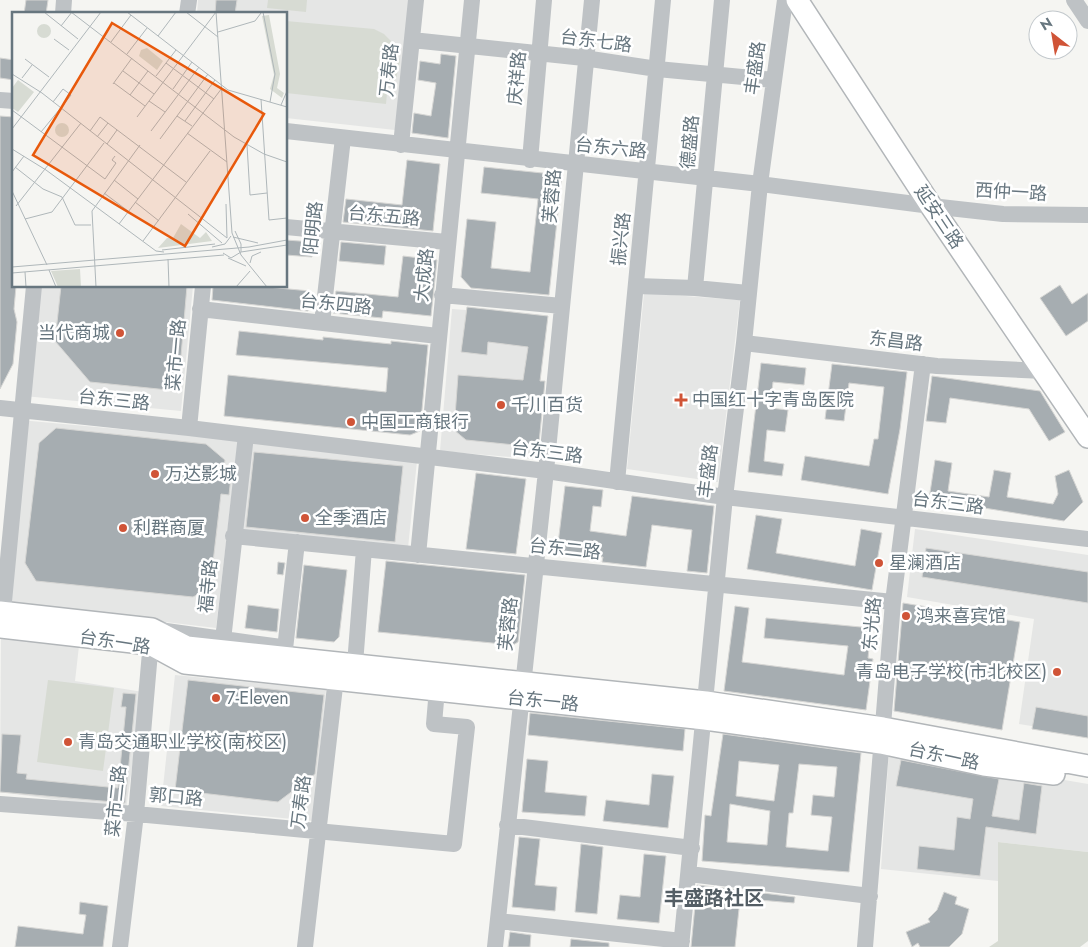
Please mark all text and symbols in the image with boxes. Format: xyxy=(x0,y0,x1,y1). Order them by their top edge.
north arrow xyxy=(1028,10,1078,60)
inset map xyxy=(12,12,288,288)
text: N xyxy=(1036,12,1056,35)
street label: 台东七路 xyxy=(559,24,633,58)
street label: 丰盛路 xyxy=(738,39,772,97)
street label: 万寿路 xyxy=(373,42,405,98)
street label: 庆祥路 xyxy=(502,50,532,106)
street label: 德盛路 xyxy=(675,114,705,170)
street label: 台东六路 xyxy=(574,131,648,165)
street label: 芙蓉路 xyxy=(537,168,567,224)
street label: 西仲一路 xyxy=(974,177,1048,207)
street label: 延安三路 xyxy=(908,180,970,254)
street label: 阳明路 xyxy=(297,200,329,256)
street label: 台东五路 xyxy=(347,200,421,232)
street label: 振兴路 xyxy=(605,211,637,267)
street label: 大成路 xyxy=(408,247,440,303)
street label: 台东四路 xyxy=(299,287,373,321)
street label: 菜市一路 xyxy=(160,318,192,392)
place label: 当代商城 xyxy=(38,320,110,346)
street label: 东昌路 xyxy=(868,325,924,357)
marker: 当代商城 xyxy=(114,327,126,339)
street label: 台东三路 xyxy=(77,383,151,417)
place label: 中国红十字青岛医院 xyxy=(692,387,854,413)
place label: 千川百货 xyxy=(511,392,583,418)
marker: 中国红十字青岛医院 xyxy=(674,393,688,407)
marker: 千川百货 xyxy=(495,399,507,411)
place label: 中国工商银行 xyxy=(361,409,469,435)
marker: 中国工商银行 xyxy=(345,416,357,428)
street label: 台东三路 xyxy=(510,435,584,469)
street label: 丰盛路 xyxy=(692,443,724,499)
place label: 万达影城 xyxy=(165,461,237,487)
marker: 万达影城 xyxy=(149,468,161,480)
street label: 台东三路 xyxy=(911,486,985,520)
place label: 全季酒店 xyxy=(315,505,387,531)
marker: 全季酒店 xyxy=(299,512,311,524)
place label: 利群商厦 xyxy=(133,515,205,541)
marker: 利群商厦 xyxy=(117,522,129,534)
street label: 台东二路 xyxy=(528,532,602,566)
place label: 星澜酒店 xyxy=(889,550,961,576)
marker: 星澜酒店 xyxy=(873,557,885,569)
street label: 福寺路 xyxy=(192,558,224,614)
street label: 芙蓉路 xyxy=(492,596,524,652)
street label: 东光路 xyxy=(857,596,887,652)
place label: 鸿来喜宾馆 xyxy=(916,603,1006,629)
marker: 鸿来喜宾馆 xyxy=(900,610,912,622)
street label: 台东一路 xyxy=(77,624,153,660)
place label: 青岛电子学校(市北校区) xyxy=(856,659,1047,685)
marker: 青岛电子学校(市北校区) xyxy=(1051,666,1063,678)
street label: 台东一路 xyxy=(506,684,580,718)
place label: 7-Eleven xyxy=(226,685,289,711)
marker: 7-Eleven xyxy=(210,692,222,704)
place label: 青岛交通职业学校(南校区) xyxy=(78,729,287,755)
marker: 青岛交通职业学校(南校区) xyxy=(62,736,74,748)
street label: 台东一路 xyxy=(906,736,982,776)
street label: 菜市二路 xyxy=(99,764,133,838)
street label: 万寿路 xyxy=(285,774,317,830)
street label: 郭口路 xyxy=(148,782,204,812)
district label: 丰盛路社区 xyxy=(664,884,764,913)

